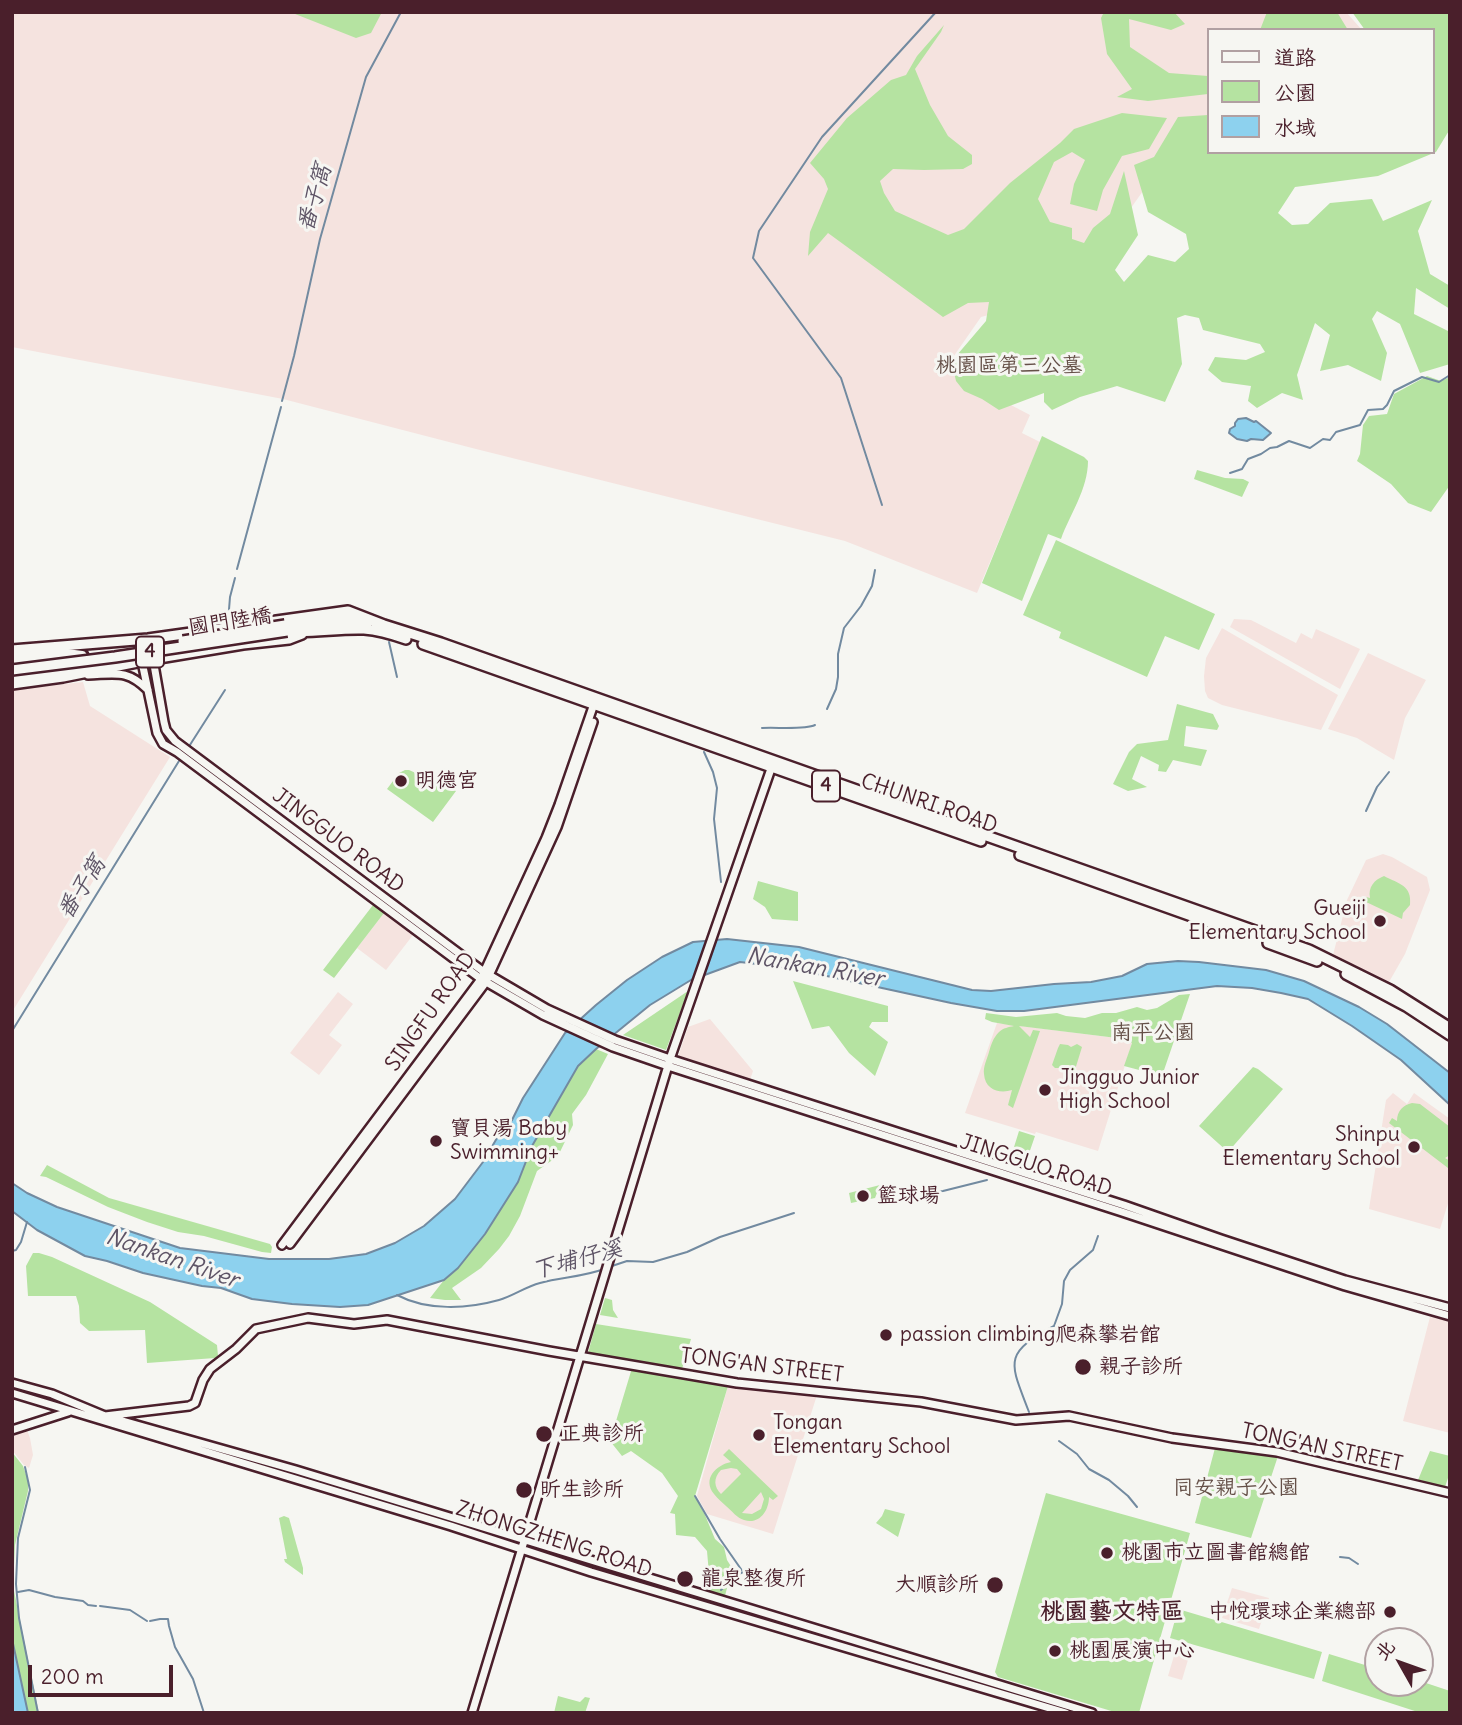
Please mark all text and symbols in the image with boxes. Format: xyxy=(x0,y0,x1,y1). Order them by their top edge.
legend xyxy=(1206,28,1434,154)
text: 道路 xyxy=(1274,44,1316,71)
text: 公園 xyxy=(1274,79,1316,106)
text: 水域 xyxy=(1274,114,1316,141)
water label: 番子窩 xyxy=(292,161,338,235)
park label: 桃園區第三公墓 xyxy=(936,353,1082,379)
street label: 國門陸橋 xyxy=(187,603,273,641)
road number: 4 xyxy=(136,636,164,667)
place label: 明德宮 xyxy=(415,768,478,794)
street label: CHUNRI ROAD xyxy=(857,769,1001,839)
road number: 4 xyxy=(812,771,840,802)
marker: 明德宮 xyxy=(393,773,409,789)
street label: JINGGUO ROAD xyxy=(267,783,409,899)
water label: 番子窩 xyxy=(52,851,112,925)
place label: Gueiji Elementary School xyxy=(1189,896,1366,946)
marker: Gueiji Elementary School xyxy=(1372,913,1388,929)
water label: Nankan River xyxy=(744,942,886,994)
street label: SINGFU ROAD xyxy=(381,948,481,1076)
park label: 南平公園 xyxy=(1111,1020,1195,1046)
place label: Jingguo Junior High School xyxy=(1059,1065,1199,1115)
marker: Jingguo Junior High School xyxy=(1037,1082,1053,1098)
place label: 寶貝湯 Baby Swimming+ xyxy=(450,1116,567,1166)
place label: Shinpu Elementary School xyxy=(1223,1122,1400,1172)
street label: JINGGUO ROAD xyxy=(957,1130,1115,1202)
marker: 寶貝湯 Baby Swimming+ xyxy=(428,1133,444,1149)
marker: Shinpu Elementary School xyxy=(1406,1139,1422,1155)
place label: 籃球場 xyxy=(877,1183,940,1209)
marker: 籃球場 xyxy=(855,1188,871,1204)
water label: Nankan River xyxy=(102,1223,242,1295)
water label: 下埔仔溪 xyxy=(529,1235,625,1285)
place label: passion climbing爬森攀岩館 xyxy=(900,1322,1160,1348)
marker: passion climbing爬森攀岩館 xyxy=(878,1327,894,1343)
street label: TONG'AN STREET xyxy=(679,1343,845,1389)
place label: 親子診所 xyxy=(1099,1354,1183,1380)
marker: 親子診所 xyxy=(1073,1357,1093,1377)
place label: Tongan Elementary School xyxy=(773,1410,950,1460)
street label: TONG'AN STREET xyxy=(1239,1419,1405,1477)
place label: 正典診所 xyxy=(560,1421,644,1447)
marker: 正典診所 xyxy=(534,1424,554,1444)
marker: Tongan Elementary School xyxy=(751,1427,767,1443)
park label: 同安親子公園 xyxy=(1173,1475,1299,1501)
place label: 昕生診所 xyxy=(540,1477,624,1503)
marker: 昕生診所 xyxy=(514,1480,534,1500)
street label: ZHONGZHENG ROAD xyxy=(453,1496,655,1584)
place label: 桃園市立圖書館總館 xyxy=(1121,1540,1310,1566)
marker: 桃園市立圖書館總館 xyxy=(1099,1545,1115,1561)
place label: 龍泉整復所 xyxy=(701,1566,806,1592)
marker: 龍泉整復所 xyxy=(675,1569,695,1589)
place label: 大順診所 xyxy=(895,1572,979,1598)
marker: 大順診所 xyxy=(985,1575,1005,1595)
district label: 桃園藝文特區 xyxy=(1040,1598,1184,1626)
place label: 中悅環球企業總部 xyxy=(1208,1599,1376,1625)
marker: 中悅環球企業總部 xyxy=(1382,1604,1398,1620)
north arrow xyxy=(1364,1627,1434,1697)
text: 北 xyxy=(1369,1635,1400,1665)
place label: 桃園展演中心 xyxy=(1069,1638,1195,1664)
marker: 桃園展演中心 xyxy=(1047,1643,1063,1659)
scale bar xyxy=(32,1652,177,1696)
text: 200 m xyxy=(41,1663,104,1690)

